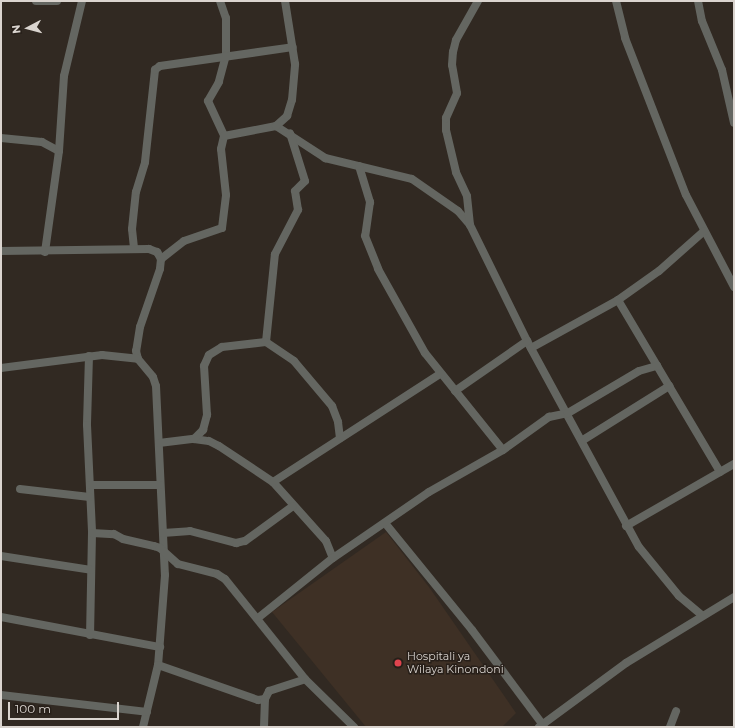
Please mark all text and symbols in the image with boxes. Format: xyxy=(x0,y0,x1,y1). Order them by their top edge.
north arrow xyxy=(8,8,48,48)
text: N xyxy=(9,24,23,34)
place label: Hospitali ya Wilaya Kinondoni xyxy=(407,650,504,676)
marker: Hospitali ya Wilaya Kinondoni xyxy=(392,657,404,669)
scale bar xyxy=(10,694,121,720)
text: 100 m xyxy=(15,701,51,716)

